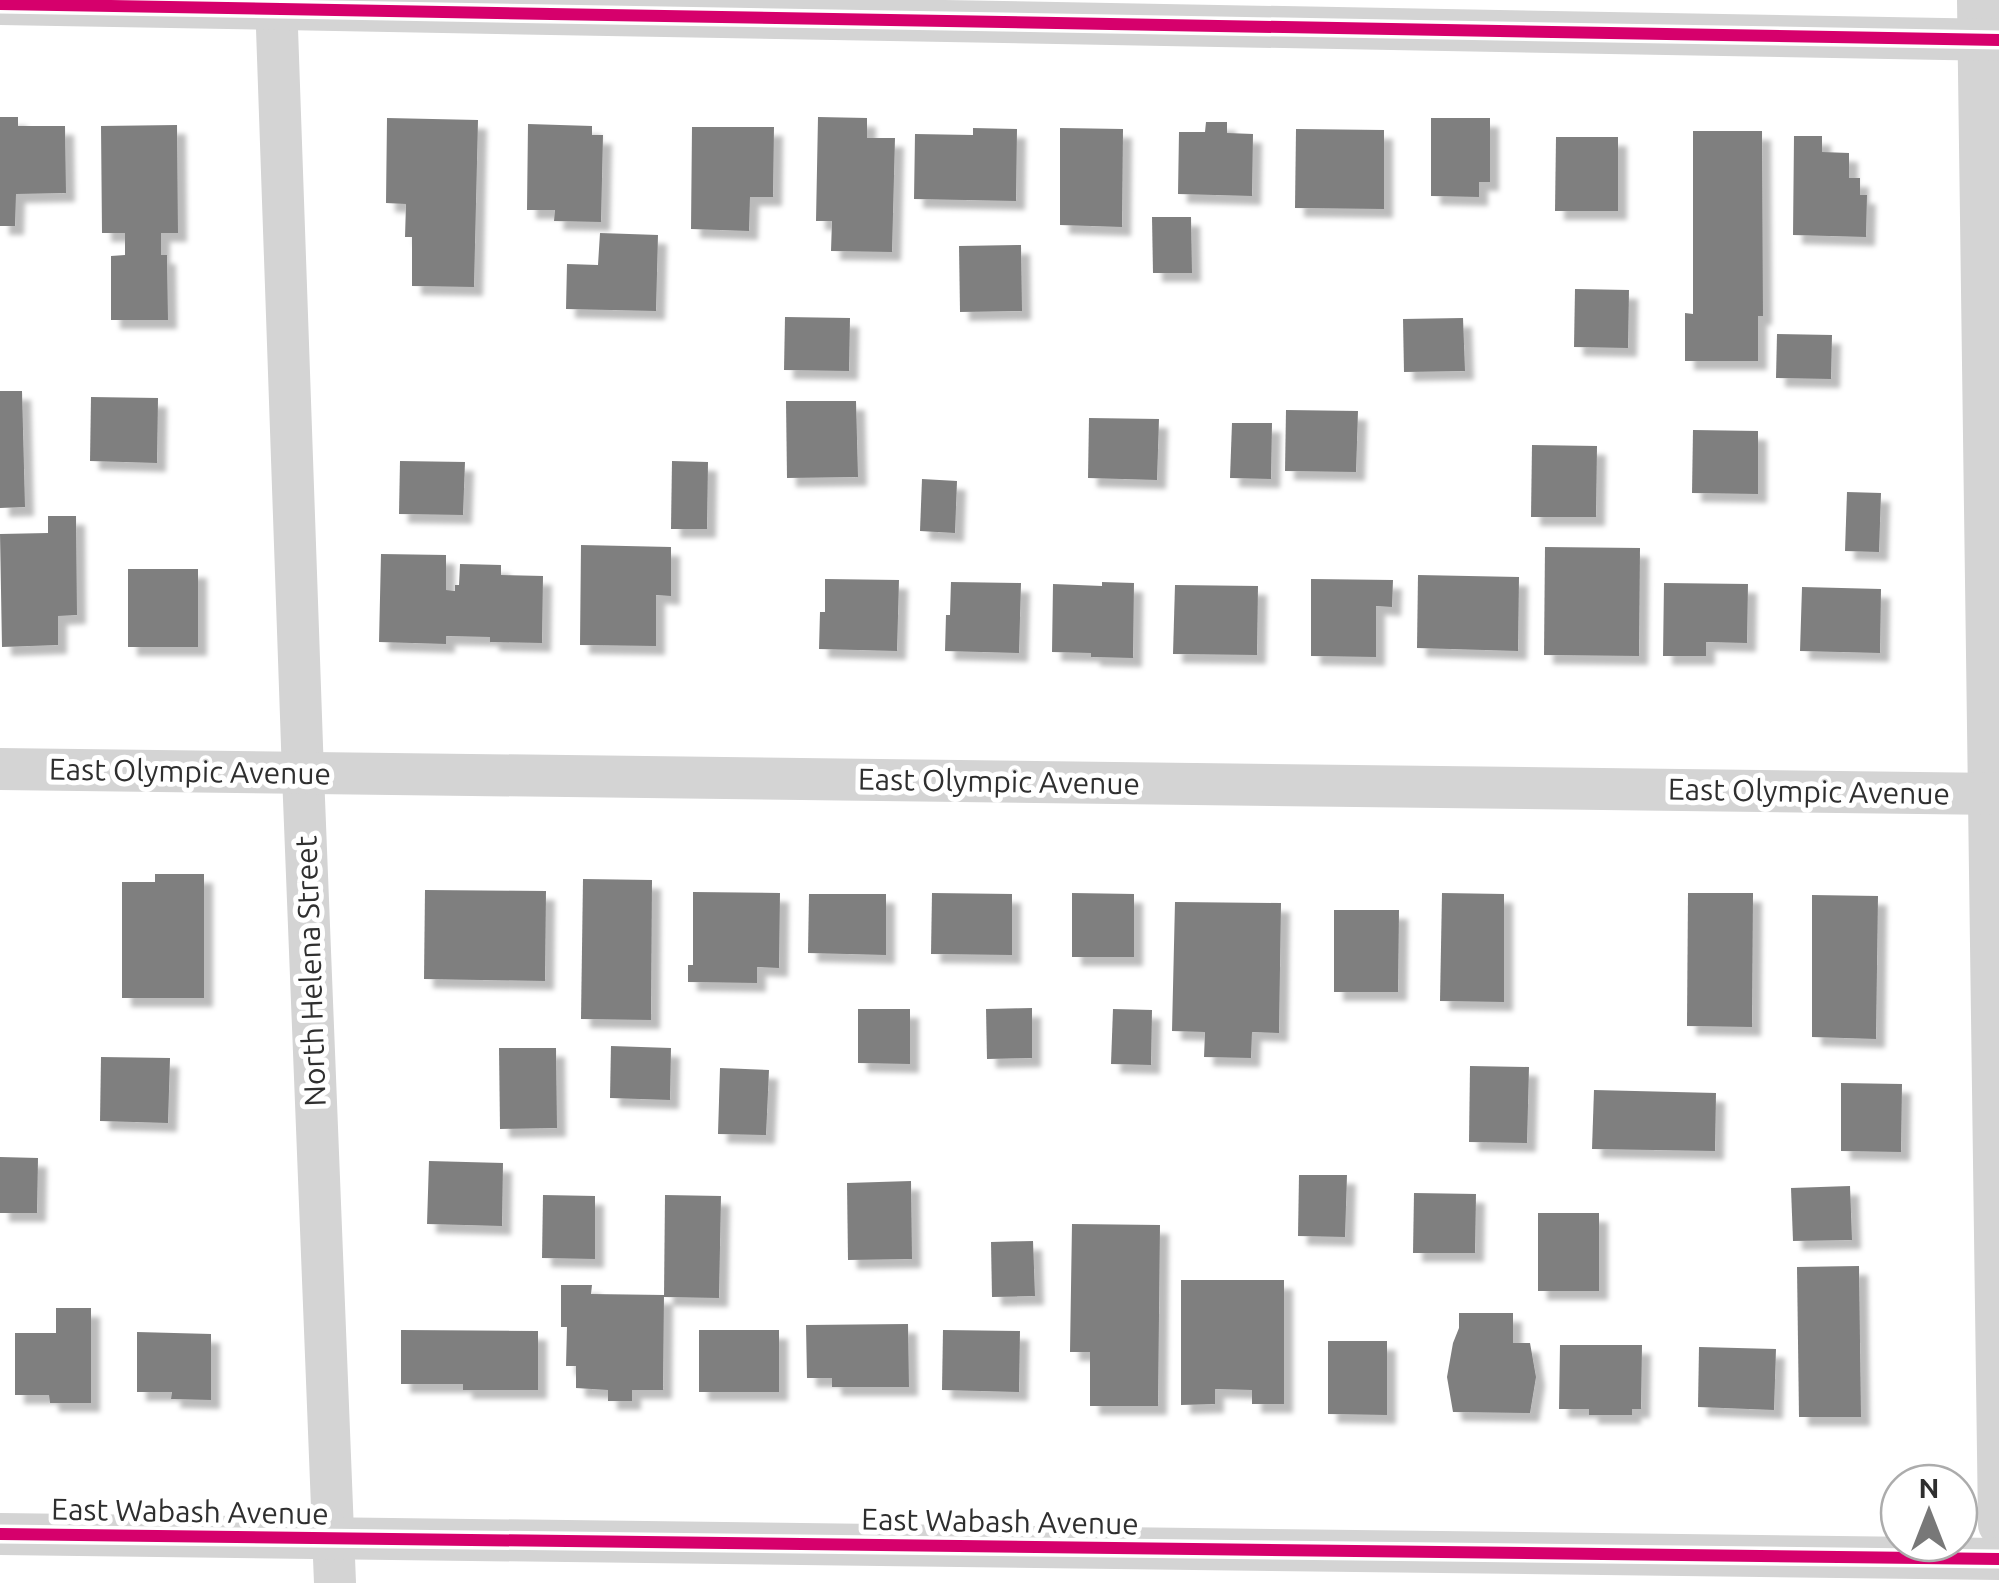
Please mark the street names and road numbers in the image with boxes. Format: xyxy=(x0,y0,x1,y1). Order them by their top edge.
street label: East Olympic Avenue xyxy=(49,752,331,790)
street label: East Olympic Avenue xyxy=(858,762,1140,800)
street label: East Olympic Avenue xyxy=(1668,772,1950,810)
street label: North Helena Street xyxy=(288,835,332,1107)
street label: East Wabash Avenue xyxy=(51,1492,329,1530)
street label: East Wabash Avenue xyxy=(861,1502,1139,1540)

